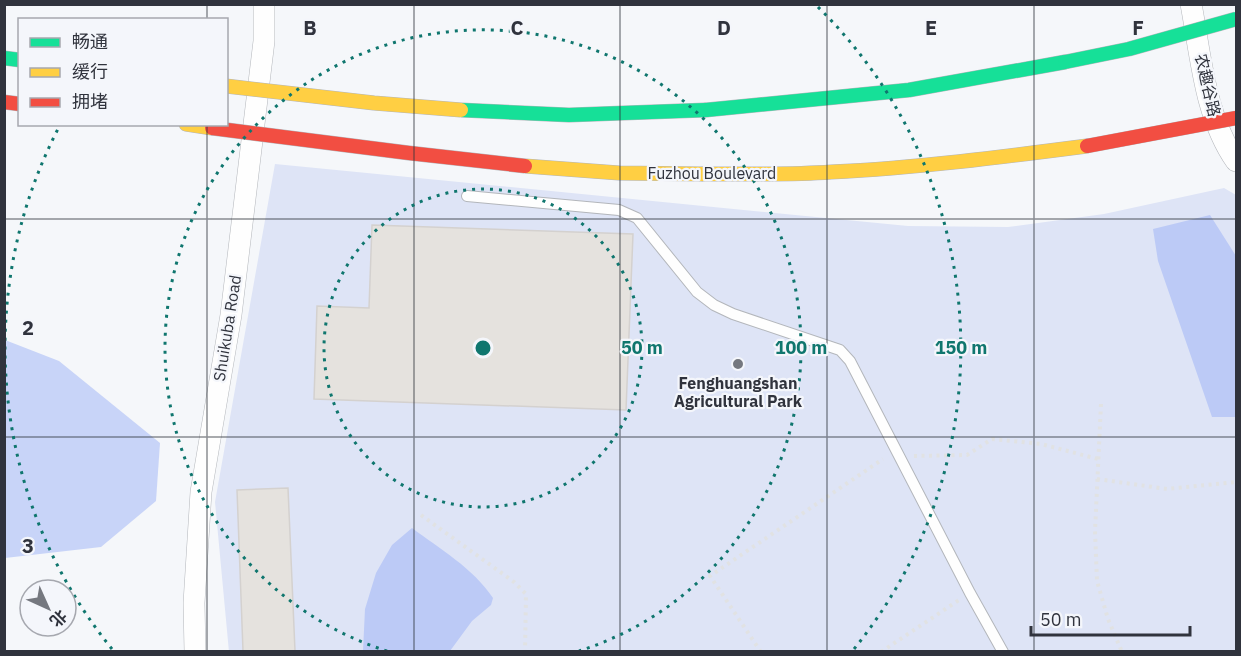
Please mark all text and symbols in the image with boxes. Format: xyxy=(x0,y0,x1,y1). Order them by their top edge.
text: B xyxy=(303,14,317,41)
text: C xyxy=(510,14,524,41)
text: D xyxy=(717,14,731,41)
text: E xyxy=(925,14,937,41)
text: F xyxy=(1132,14,1144,41)
legend xyxy=(18,18,228,126)
text: 畅通 xyxy=(72,30,108,53)
street label: 农趣谷路 xyxy=(1191,52,1225,118)
text: 缓行 xyxy=(72,60,108,83)
text: 拥堵 xyxy=(72,90,108,113)
street label: Fuzhou Boulevard xyxy=(648,163,776,183)
street label: Shuikuba Road xyxy=(209,273,245,383)
text: 2 xyxy=(22,314,34,341)
text: 50 m xyxy=(621,336,663,359)
text: 100 m xyxy=(775,336,827,359)
text: 150 m xyxy=(935,336,987,359)
centre of rings xyxy=(473,338,493,358)
marker: Fenghuangshan Agricultural Park xyxy=(731,357,745,371)
place label: Fenghuangshan Agricultural Park xyxy=(674,373,803,411)
text: 3 xyxy=(22,532,34,559)
north arrow xyxy=(18,578,78,638)
scale bar xyxy=(1031,599,1190,637)
text: 北 xyxy=(46,606,71,631)
text: 50 m xyxy=(1040,608,1082,631)

